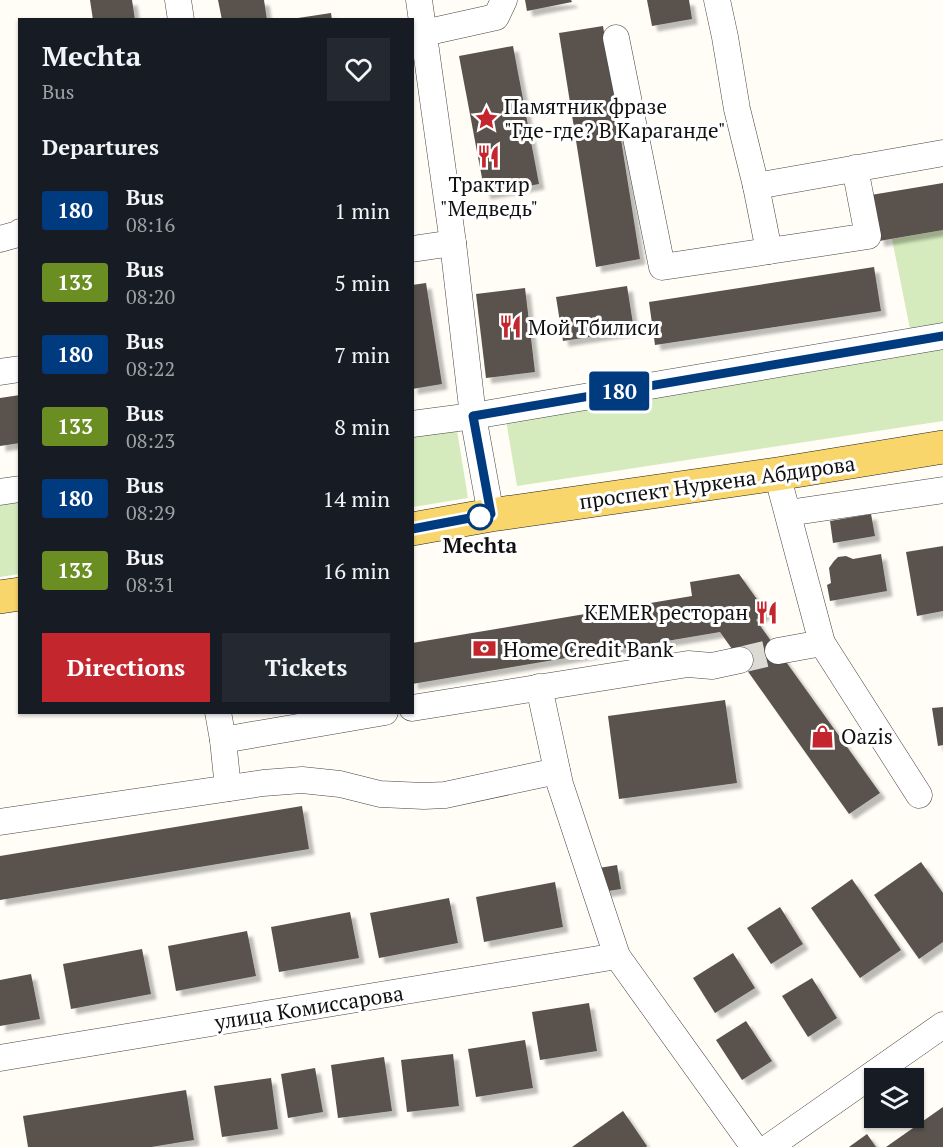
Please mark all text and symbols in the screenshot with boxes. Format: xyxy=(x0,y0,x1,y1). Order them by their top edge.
text: Mechta xyxy=(42,37,141,74)
button: heart xyxy=(327,38,390,101)
text: Bus xyxy=(42,78,74,105)
place label: Памятник фразе "Где-где? В Караганде" xyxy=(504,92,726,144)
place icon: Памятник фразе "Где-где? В Караганде" xyxy=(473,105,499,131)
text: Departures xyxy=(42,132,159,161)
restaurant icon: Трактир "Медведь" xyxy=(476,143,502,169)
place label: Трактир "Медведь" xyxy=(440,170,538,222)
text: Bus xyxy=(126,182,164,211)
text: 180 xyxy=(57,196,93,224)
text: 1 min xyxy=(334,196,390,225)
text: 08:16 xyxy=(126,211,175,238)
text: Bus xyxy=(126,254,164,283)
text: 133 xyxy=(57,268,93,296)
text: 5 min xyxy=(334,268,390,297)
text: 08:20 xyxy=(126,283,175,310)
place label: Мой Тбилиси xyxy=(528,313,660,341)
restaurant icon: Мой Тбилиси xyxy=(497,314,523,340)
text: Bus xyxy=(126,326,164,355)
text: 180 xyxy=(57,340,93,368)
text: 7 min xyxy=(334,340,390,369)
text: 08:22 xyxy=(126,355,175,382)
line badge: 180 xyxy=(584,372,654,410)
text: 180 xyxy=(601,377,637,405)
text: Bus xyxy=(126,398,164,427)
text: 133 xyxy=(57,412,93,440)
text: 8 min xyxy=(334,412,390,441)
text: 08:23 xyxy=(126,427,175,454)
street label: проспект Нуркена Абдирова xyxy=(577,449,857,515)
text: Bus xyxy=(126,470,164,499)
text: 180 xyxy=(57,484,93,512)
text: 14 min xyxy=(323,484,390,513)
text: 08:29 xyxy=(126,499,175,526)
marker: Mechta xyxy=(467,504,493,530)
place label: Mechta xyxy=(443,531,518,559)
text: Bus xyxy=(126,542,164,571)
text: 133 xyxy=(57,556,93,584)
text: 16 min xyxy=(323,556,390,585)
text: 08:31 xyxy=(126,571,175,598)
place label: KEMER ресторан xyxy=(584,598,748,626)
restaurant icon: KEMER ресторан xyxy=(753,599,779,625)
button: Directions xyxy=(42,633,210,702)
button: Tickets xyxy=(222,633,390,702)
place label: Home Credit Bank xyxy=(503,635,674,663)
bank icon: Home Credit Bank xyxy=(472,636,498,662)
place label: Oazis xyxy=(841,722,893,750)
shop icon: Oazis xyxy=(810,723,836,749)
street label: улица Комиссарова xyxy=(212,978,406,1036)
map controls xyxy=(864,1068,924,1128)
button: layers xyxy=(864,1068,924,1128)

